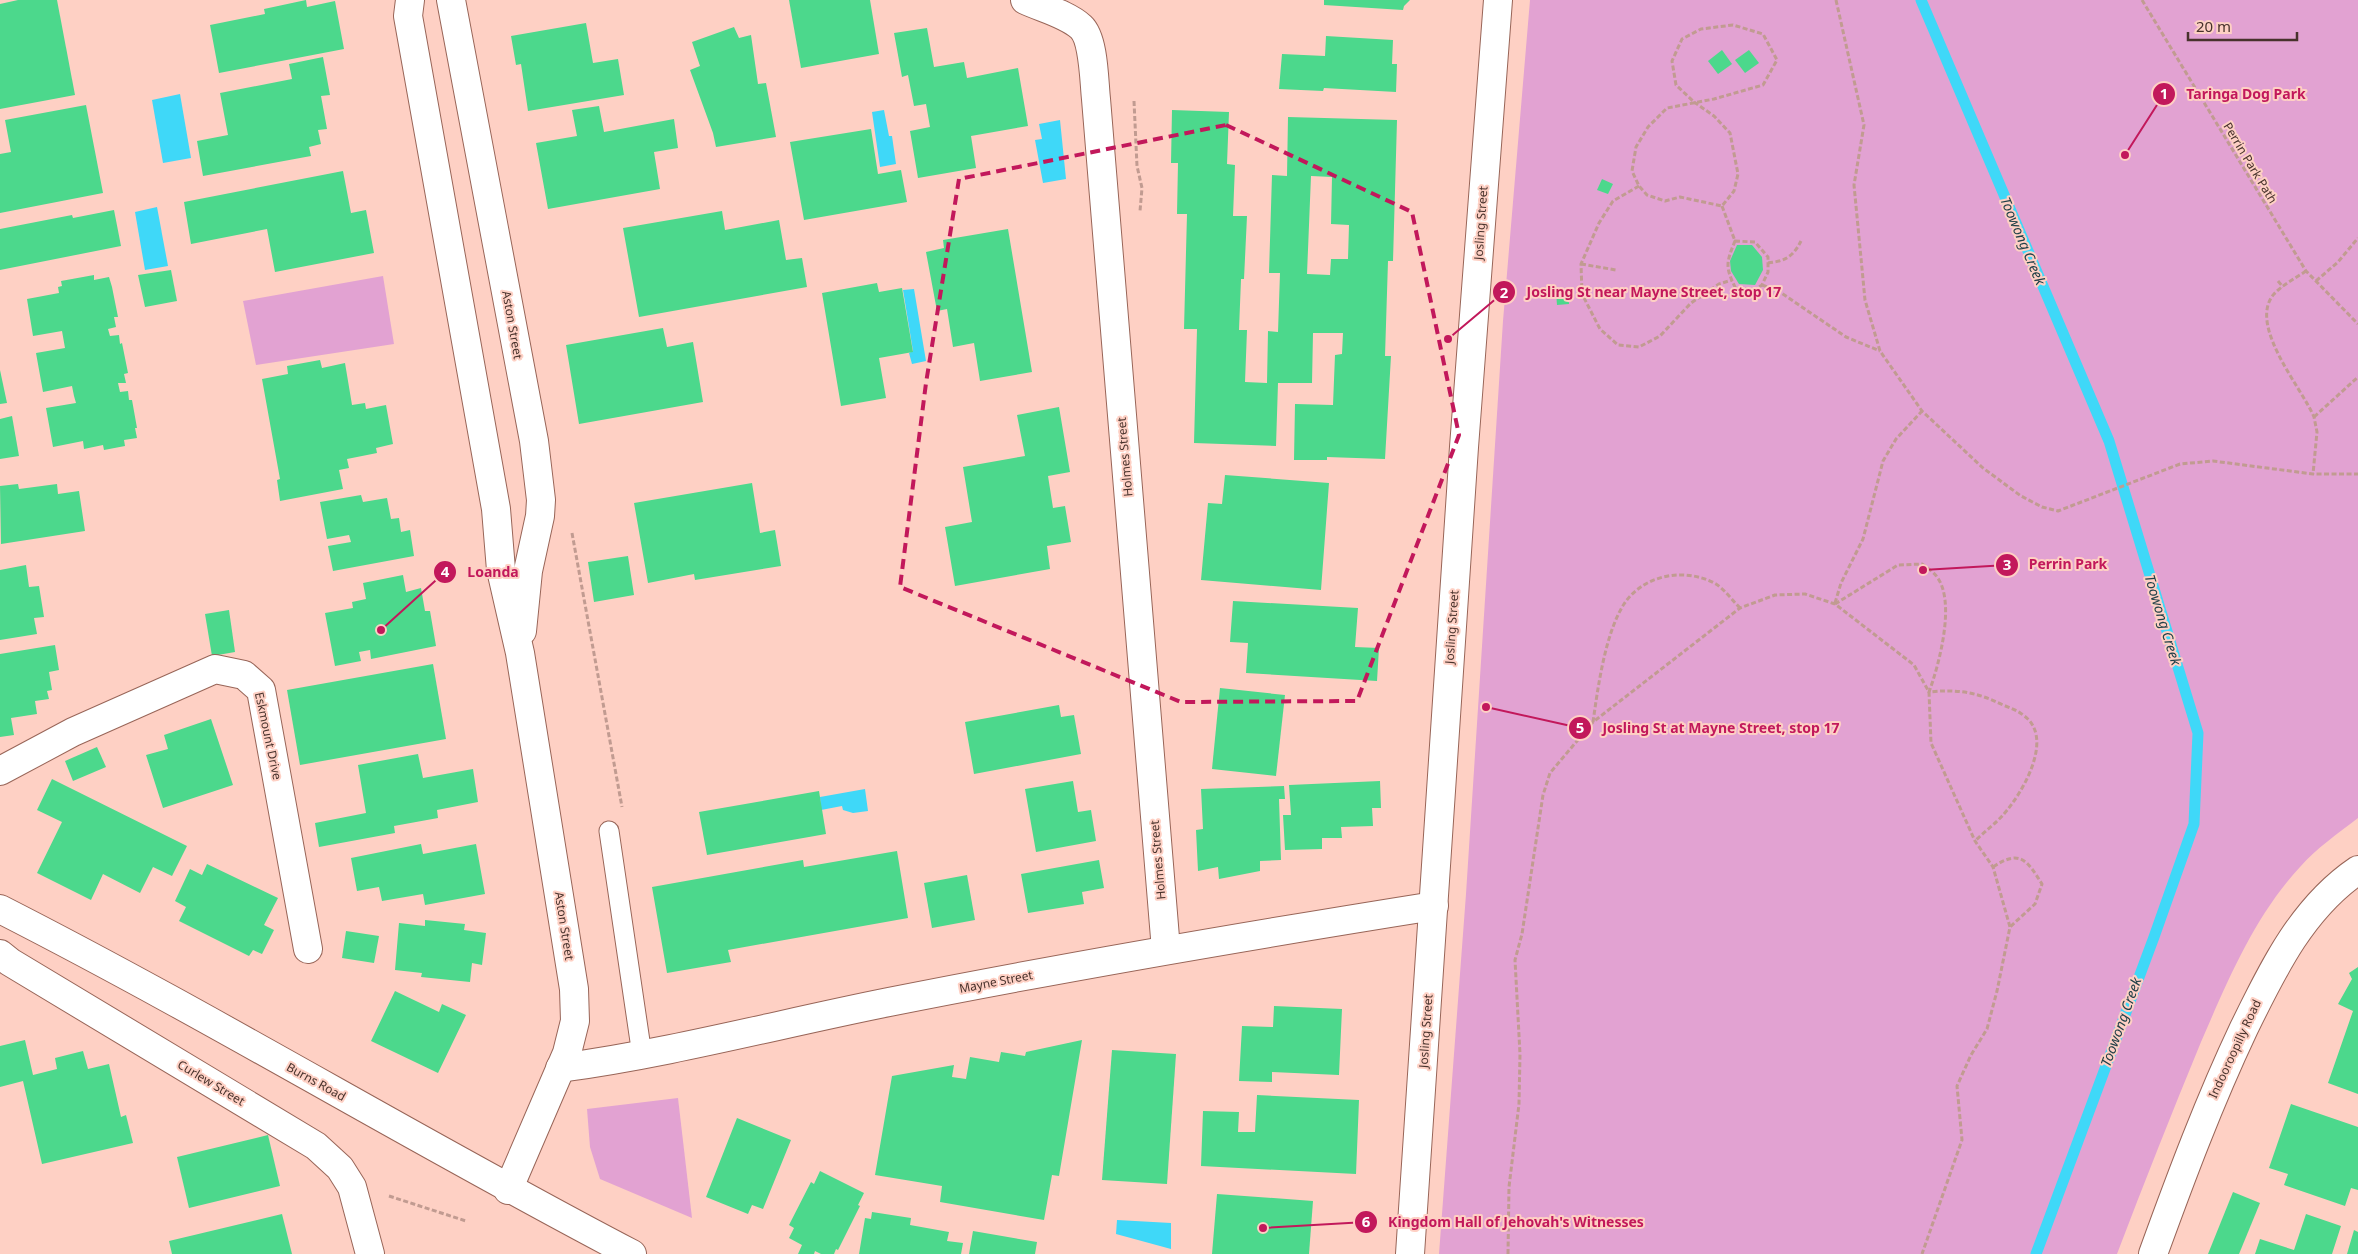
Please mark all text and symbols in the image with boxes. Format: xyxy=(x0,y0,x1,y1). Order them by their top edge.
scale bar xyxy=(2188,10,2297,42)
text: 20 m xyxy=(2196,16,2231,36)
callout: Taringa Dog Park xyxy=(2151,79,2316,108)
text: 1 xyxy=(2160,83,2168,103)
text: Taringa Dog Park xyxy=(2186,84,2306,103)
street label: Perrin Park Path xyxy=(2220,119,2281,206)
street label: Josling Street xyxy=(1469,185,1492,261)
water label: Toowong Creek xyxy=(1996,194,2051,289)
callout: Josling St near Mayne Street, stop 17 xyxy=(1492,278,1791,307)
text: 2 xyxy=(1500,282,1509,302)
text: Josling St near Mayne Street, stop 17 xyxy=(1525,282,1781,301)
street label: Aston Street xyxy=(498,289,527,361)
street label: Holmes Street xyxy=(1113,416,1136,497)
callout: Perrin Park xyxy=(1994,550,2118,579)
text: 3 xyxy=(2003,554,2011,574)
text: Perrin Park xyxy=(2029,554,2108,573)
callout: Loanda xyxy=(432,558,529,587)
text: 4 xyxy=(441,561,450,581)
text: Loanda xyxy=(467,562,519,581)
water label: Toowong Creek xyxy=(2141,572,2187,668)
street label: Josling Street xyxy=(1440,589,1463,665)
street label: Eskmount Drive xyxy=(251,690,286,782)
callout: Josling St at Mayne Street, stop 17 xyxy=(1567,714,1850,743)
text: 5 xyxy=(1576,717,1584,737)
text: Josling St at Mayne Street, stop 17 xyxy=(1600,718,1840,737)
street label: Holmes Street xyxy=(1146,819,1169,900)
street label: Aston Street xyxy=(551,890,578,962)
street label: Mayne Street xyxy=(958,966,1035,997)
water label: Toowong Creek xyxy=(2096,974,2146,1069)
street label: Josling Street xyxy=(1414,993,1437,1069)
street label: Indooroopilly Road xyxy=(2204,997,2265,1101)
street label: Curlew Street xyxy=(174,1056,249,1110)
street label: Burns Road xyxy=(284,1058,349,1105)
callout: Kingdom Hall of Jehovah's Witnesses xyxy=(1353,1207,1654,1236)
text: 6 xyxy=(1362,1211,1371,1231)
text: Kingdom Hall of Jehovah's Witnesses xyxy=(1388,1212,1644,1231)

